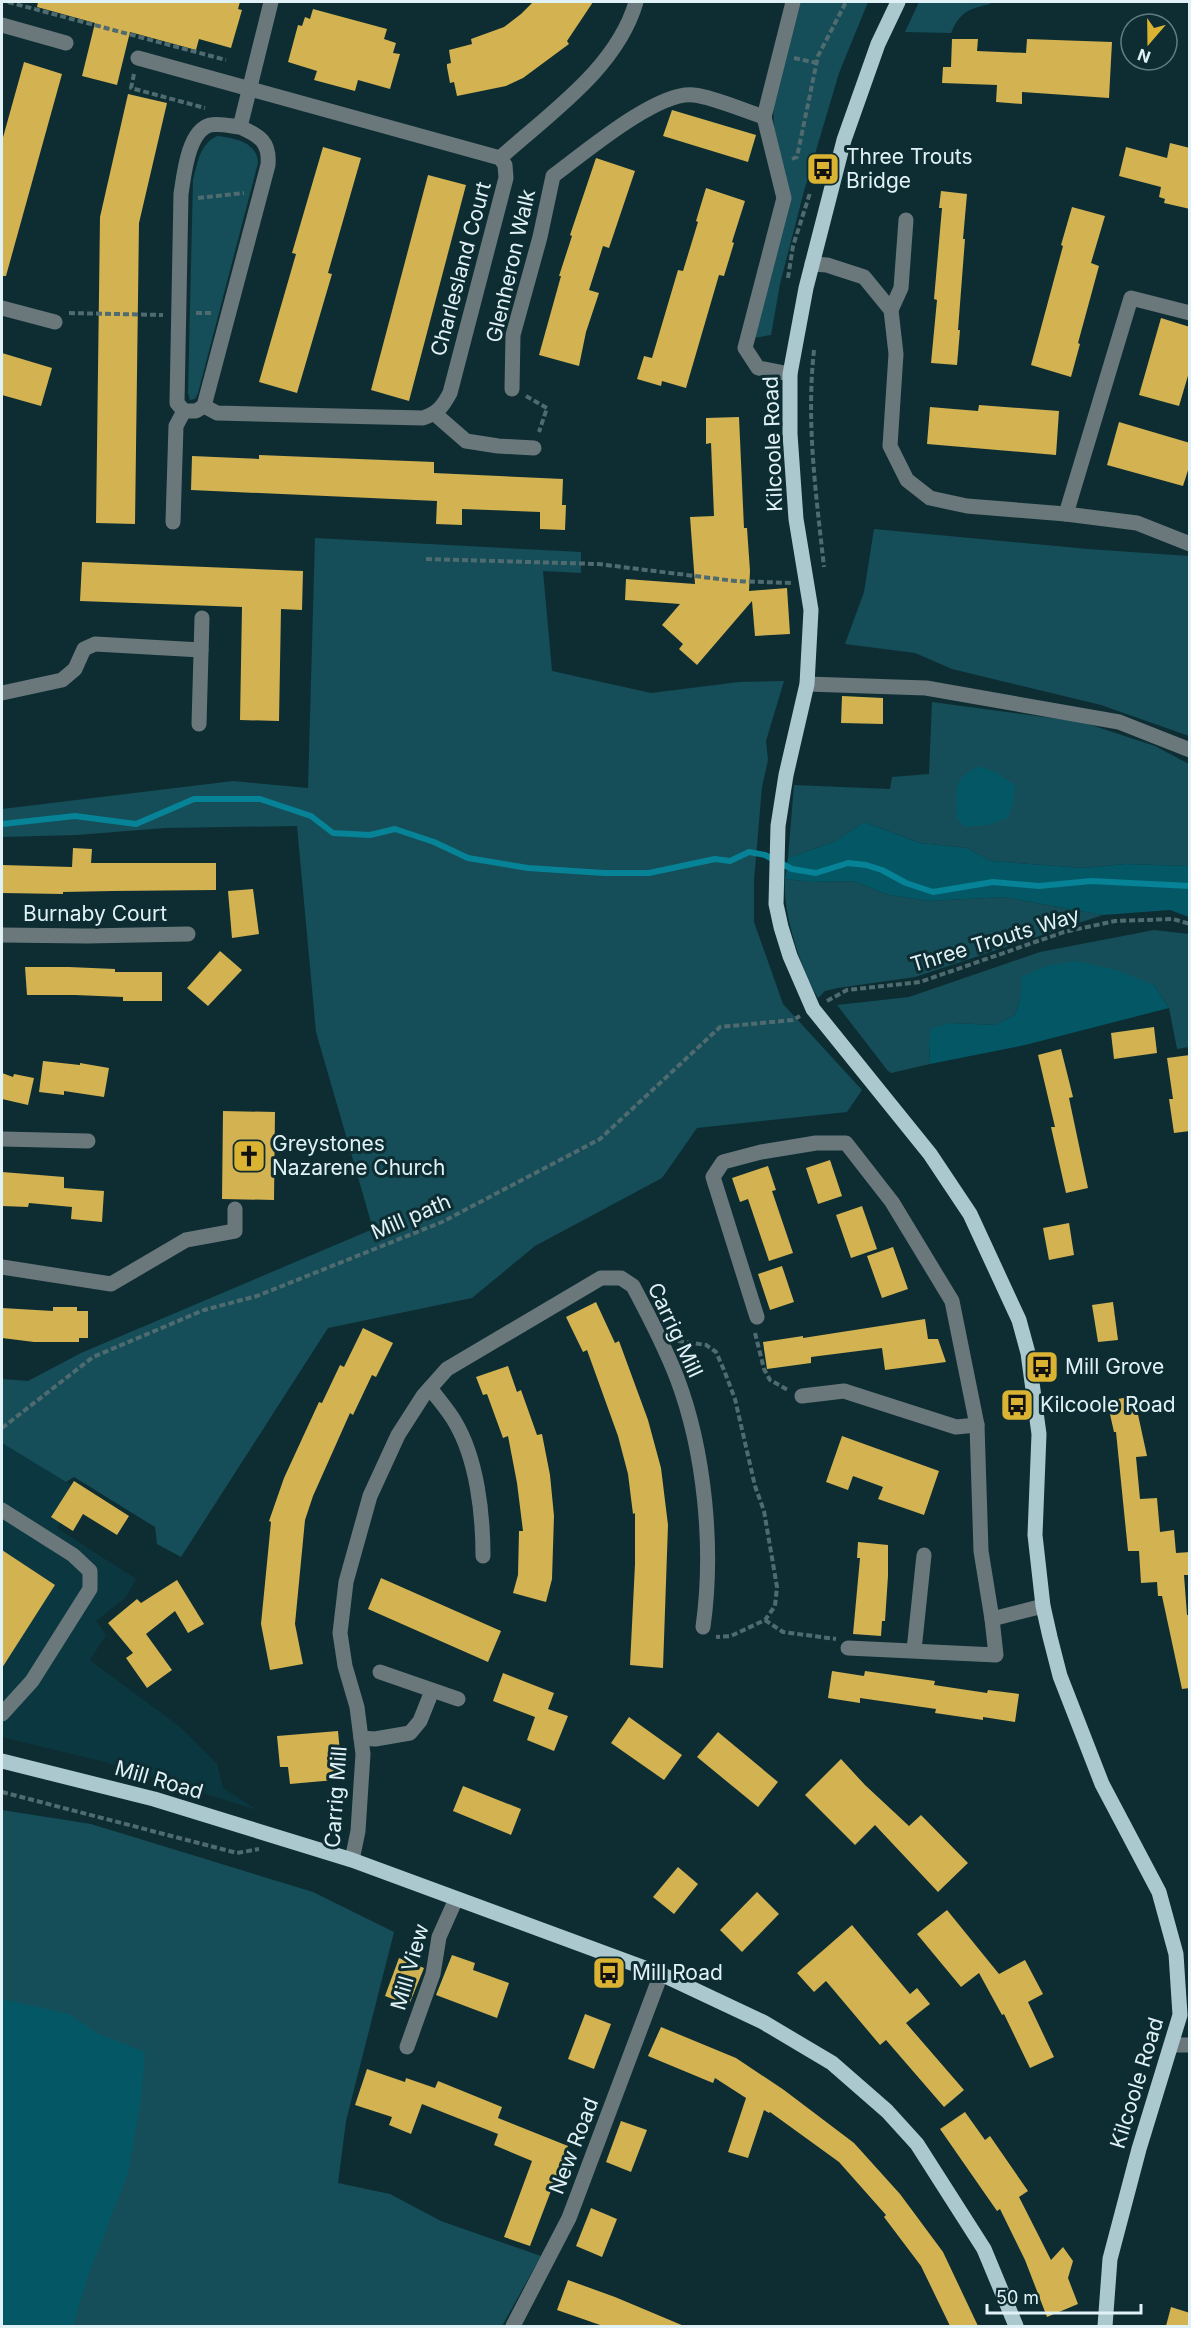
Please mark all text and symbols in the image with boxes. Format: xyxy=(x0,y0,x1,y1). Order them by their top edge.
north arrow xyxy=(1119,12,1179,72)
text: N xyxy=(1135,45,1153,68)
place label: Three Trouts Bridge xyxy=(846,144,973,193)
bus stop icon: Three Trouts Bridge xyxy=(805,151,841,187)
street label: Charlesland Court xyxy=(425,179,496,359)
street label: Glenheron Walk xyxy=(481,186,540,345)
street label: Kilcoole Road xyxy=(758,376,787,512)
street label: Burnaby Court xyxy=(23,901,167,926)
street label: Three Trouts Way xyxy=(907,902,1083,977)
place label: Greystones Nazarene Church xyxy=(272,1131,446,1180)
church icon: Greystones Nazarene Church xyxy=(231,1138,267,1174)
street label: Mill path xyxy=(367,1189,454,1245)
street label: Carrig Mill xyxy=(643,1278,708,1381)
bus stop icon: Mill Grove xyxy=(1024,1349,1060,1385)
place label: Mill Grove xyxy=(1065,1354,1164,1379)
bus stop icon: Kilcoole Road xyxy=(999,1387,1035,1423)
place label: Kilcoole Road xyxy=(1040,1392,1176,1417)
street label: Carrig Mill xyxy=(319,1745,352,1849)
street label: Mill Road xyxy=(112,1755,206,1804)
street label: Mill View xyxy=(385,1921,434,2013)
bus stop icon: Mill Road xyxy=(591,1955,627,1991)
place label: Mill Road xyxy=(632,1960,723,1985)
street label: Kilcoole Road xyxy=(1105,2014,1168,2151)
street label: New Road xyxy=(544,2094,603,2198)
scale bar xyxy=(987,2277,1142,2315)
text: 50 m xyxy=(996,2287,1039,2308)

